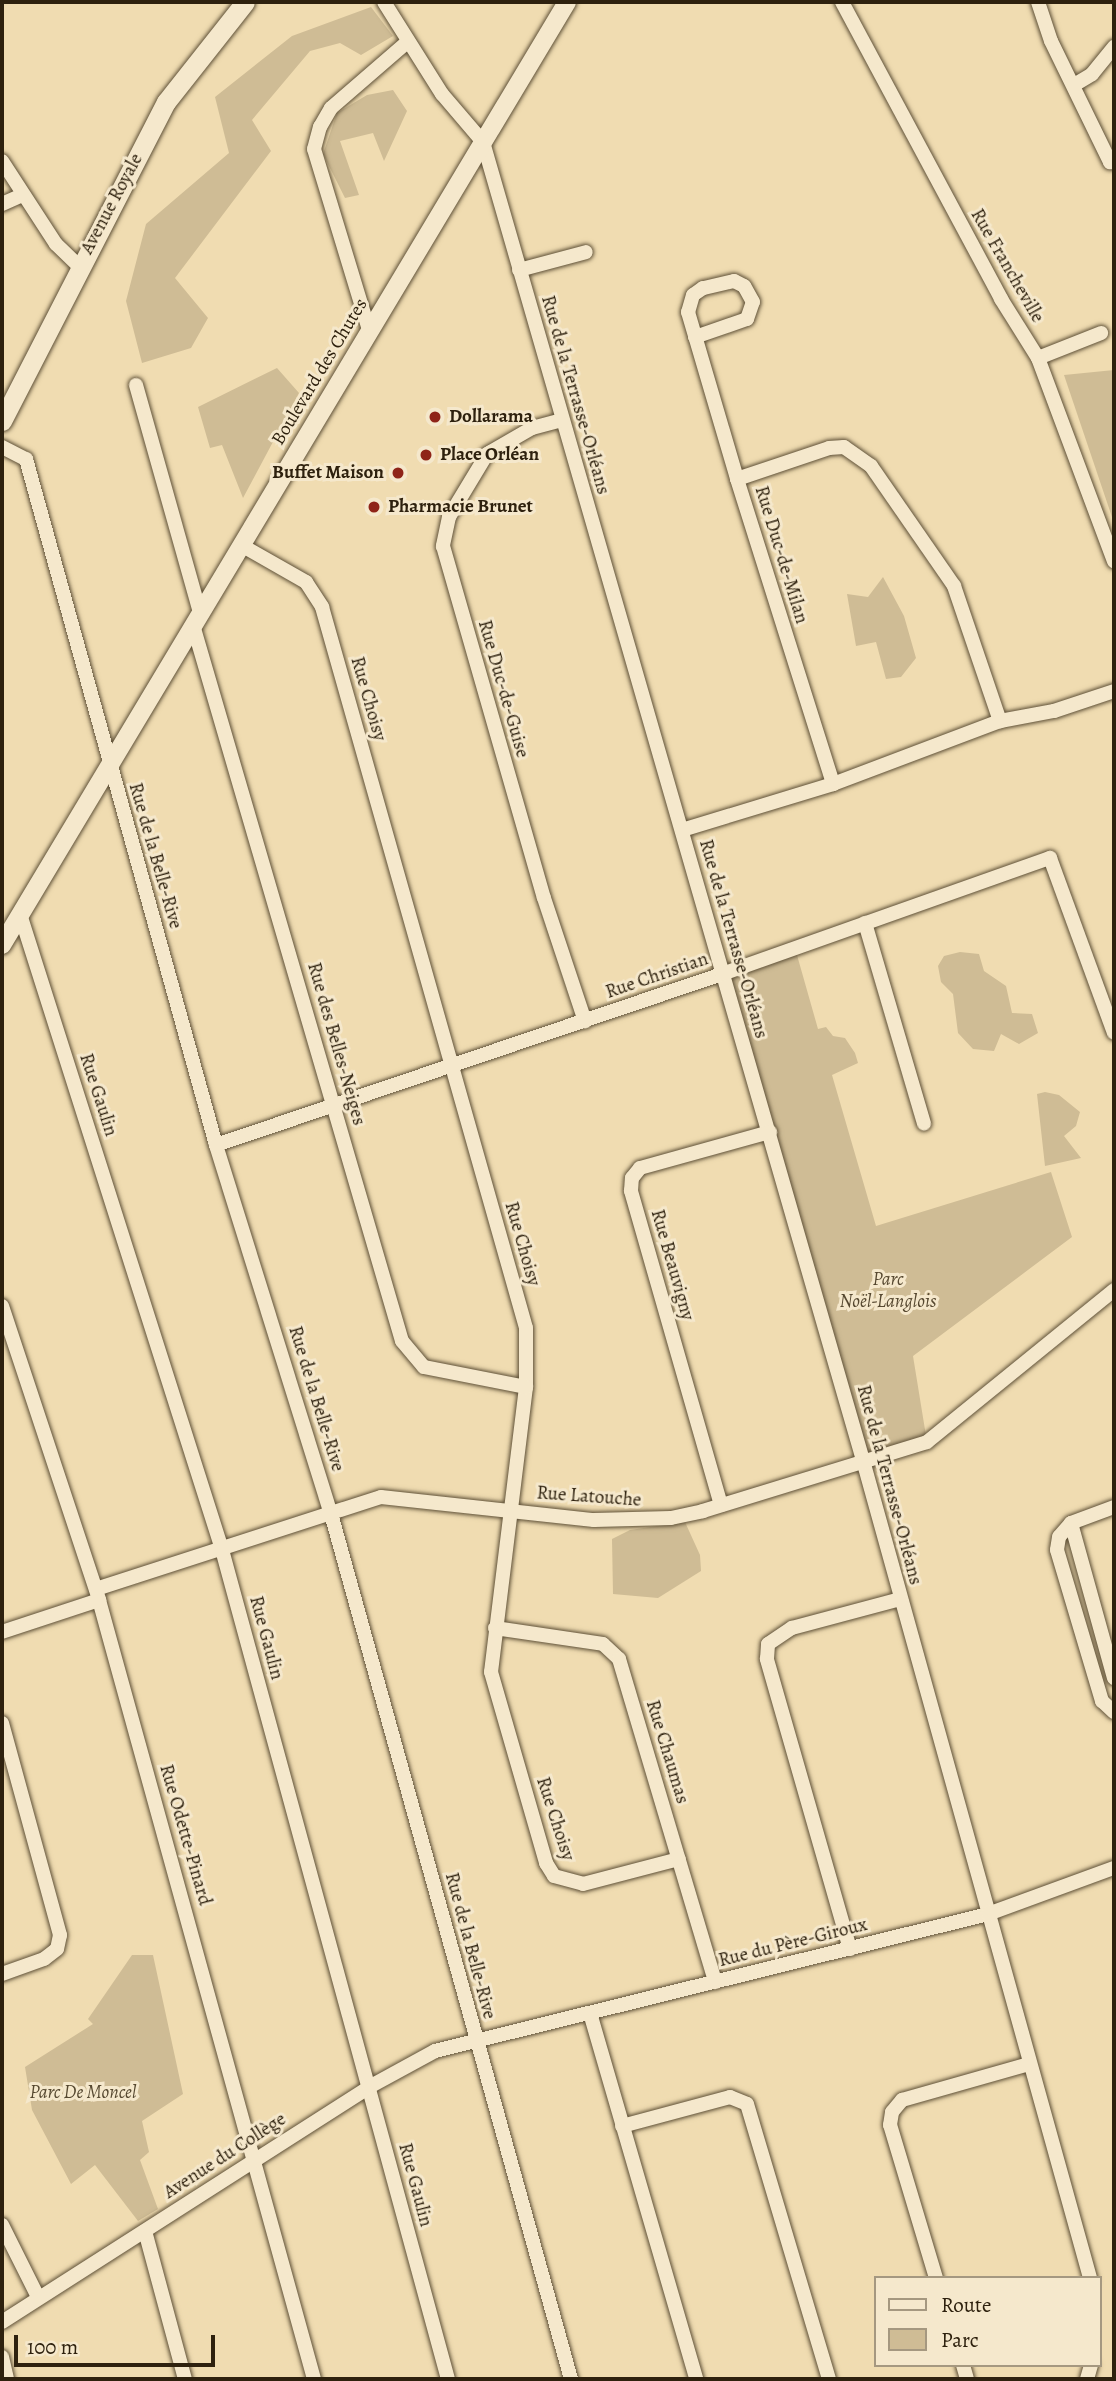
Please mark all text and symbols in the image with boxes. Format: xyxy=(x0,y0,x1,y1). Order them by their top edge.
street label: Avenue Royale xyxy=(76,150,148,258)
street label: Rue Francheville xyxy=(965,205,1049,327)
street label: Rue de la Terrasse-Orléans xyxy=(536,293,614,497)
street label: Boulevard des Chutes xyxy=(267,295,373,449)
place label: Dollarama xyxy=(449,406,533,428)
marker: Dollarama xyxy=(427,409,443,425)
place label: Place Orléan xyxy=(440,444,539,466)
marker: Place Orléan xyxy=(418,447,434,463)
place label: Buffet Maison xyxy=(272,462,384,484)
marker: Buffet Maison xyxy=(390,465,406,481)
street label: Rue Duc-de-Milan xyxy=(749,483,813,627)
place label: Pharmacie Brunet xyxy=(388,496,533,518)
marker: Pharmacie Brunet xyxy=(366,499,382,515)
street label: Rue Duc-de-Guise xyxy=(472,618,534,760)
street label: Rue Choisy xyxy=(345,654,391,744)
street label: Rue de la Belle-Rive xyxy=(123,780,187,932)
street label: Rue de la Terrasse-Orléans xyxy=(694,837,772,1041)
street label: Rue Christian xyxy=(603,948,711,1004)
street label: Rue des Belles-Neiges xyxy=(302,960,370,1128)
street label: Rue Gaulin xyxy=(74,1051,122,1139)
street label: Rue Choisy xyxy=(499,1199,545,1289)
street label: Rue Beauvigny xyxy=(645,1207,699,1323)
park label: Parc Noël-Langlois xyxy=(839,1269,937,1313)
street label: Rue de la Belle-Rive xyxy=(283,1324,349,1474)
street label: Rue de la Terrasse-Orléans xyxy=(851,1383,927,1587)
street label: Rue Latouche xyxy=(536,1482,642,1512)
street label: Rue Gaulin xyxy=(244,1594,288,1682)
street label: Rue Chaumas xyxy=(640,1697,694,1807)
street label: Rue Odette-Pinard xyxy=(154,1762,216,1908)
street label: Rue Choisy xyxy=(531,1774,579,1864)
street label: Rue de la Belle-Rive xyxy=(439,1870,501,2022)
street label: Rue du Père-Giroux xyxy=(716,1914,870,1972)
park label: Parc De Moncel xyxy=(30,2082,136,2104)
street label: Avenue du Collège xyxy=(160,2108,290,2204)
street label: Rue Gaulin xyxy=(393,2141,437,2229)
legend xyxy=(874,2276,1102,2367)
text: Route xyxy=(941,2291,991,2319)
scale bar xyxy=(18,2322,219,2366)
text: Parc xyxy=(941,2326,979,2354)
text: 100 m xyxy=(27,2333,78,2361)

